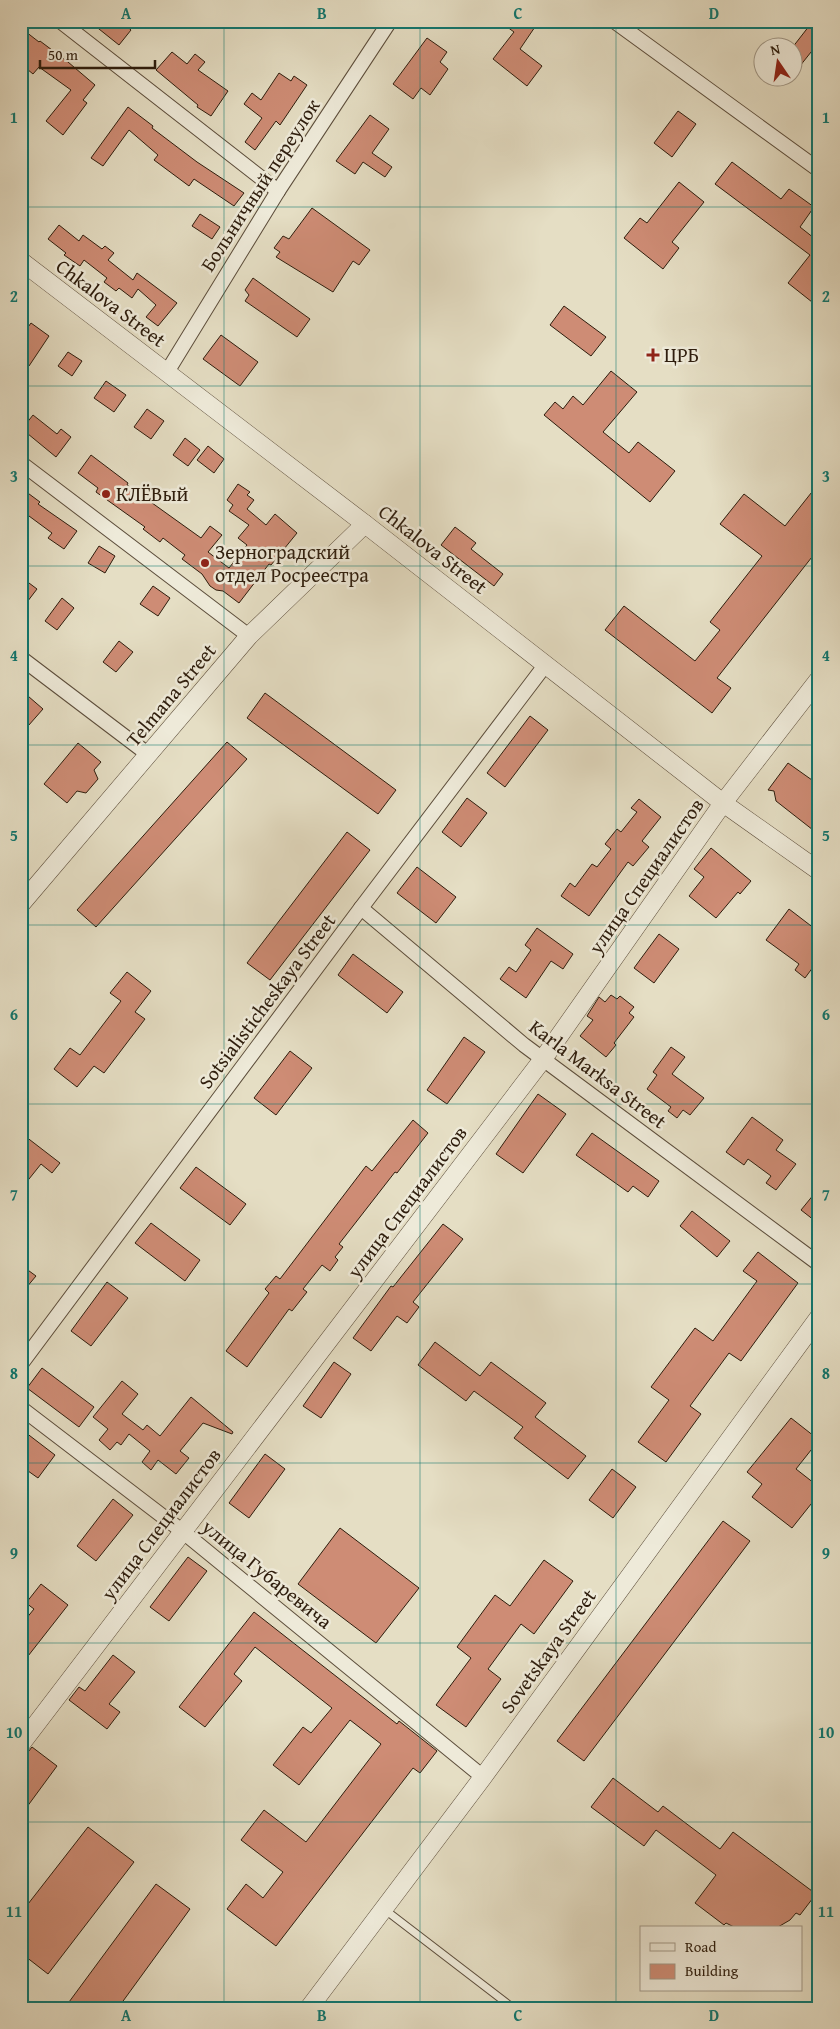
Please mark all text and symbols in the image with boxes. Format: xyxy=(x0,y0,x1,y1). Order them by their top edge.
text: A xyxy=(121,1,132,25)
text: B xyxy=(317,1,327,25)
text: C xyxy=(513,1,523,25)
text: D xyxy=(709,1,719,25)
scale bar xyxy=(40,38,155,70)
north arrow xyxy=(752,38,802,88)
text: N xyxy=(768,38,783,60)
text: 50 m xyxy=(48,44,79,65)
street label: Больничный переулок xyxy=(193,92,327,277)
text: 1 xyxy=(10,105,18,129)
text: 1 xyxy=(822,105,830,129)
street label: Chkalova Street xyxy=(50,252,172,354)
text: 2 xyxy=(10,284,18,308)
text: 2 xyxy=(822,284,830,308)
place label: ЦРБ xyxy=(664,340,699,369)
marker: ЦРБ xyxy=(646,348,660,362)
text: 3 xyxy=(10,464,18,488)
text: 3 xyxy=(822,464,830,488)
place label: КЛЁВый xyxy=(116,479,188,508)
marker: КЛЁВый xyxy=(100,488,112,500)
street label: Chkalova Street xyxy=(373,497,494,600)
place label: Зерноградский отдел Росреестра xyxy=(215,537,369,589)
marker: Зерноградский отдел Росреестра xyxy=(199,557,211,569)
street label: Telmana Street xyxy=(119,637,223,753)
text: 4 xyxy=(10,643,18,667)
text: 4 xyxy=(822,643,830,667)
street label: улица Специалистов xyxy=(580,792,710,960)
text: 5 xyxy=(10,823,18,847)
text: 5 xyxy=(822,823,830,847)
street label: Sotsialisticheskaya Street xyxy=(191,907,342,1094)
text: 6 xyxy=(10,1002,18,1026)
text: 6 xyxy=(822,1002,830,1026)
street label: Karla Marksa Street xyxy=(523,1012,673,1135)
street label: улица Специалистов xyxy=(339,1119,474,1285)
text: 7 xyxy=(10,1182,18,1206)
text: 7 xyxy=(822,1182,830,1206)
text: 8 xyxy=(10,1361,18,1385)
text: 8 xyxy=(822,1361,830,1385)
street label: улица Специалистов xyxy=(93,1441,228,1607)
street label: улица Губаревича xyxy=(195,1511,339,1636)
text: 9 xyxy=(10,1541,18,1565)
text: 9 xyxy=(822,1541,830,1565)
street label: Sovetskaya Street xyxy=(493,1583,603,1719)
text: 10 xyxy=(6,1720,22,1744)
text: 10 xyxy=(818,1720,834,1744)
text: 11 xyxy=(6,1899,22,1923)
text: 11 xyxy=(818,1899,834,1923)
legend xyxy=(640,1926,802,1992)
text: Road xyxy=(685,1936,716,1957)
text: Building xyxy=(685,1960,739,1981)
text: A xyxy=(121,2003,132,2027)
text: B xyxy=(317,2003,327,2027)
text: C xyxy=(513,2003,523,2027)
text: D xyxy=(709,2003,719,2027)

